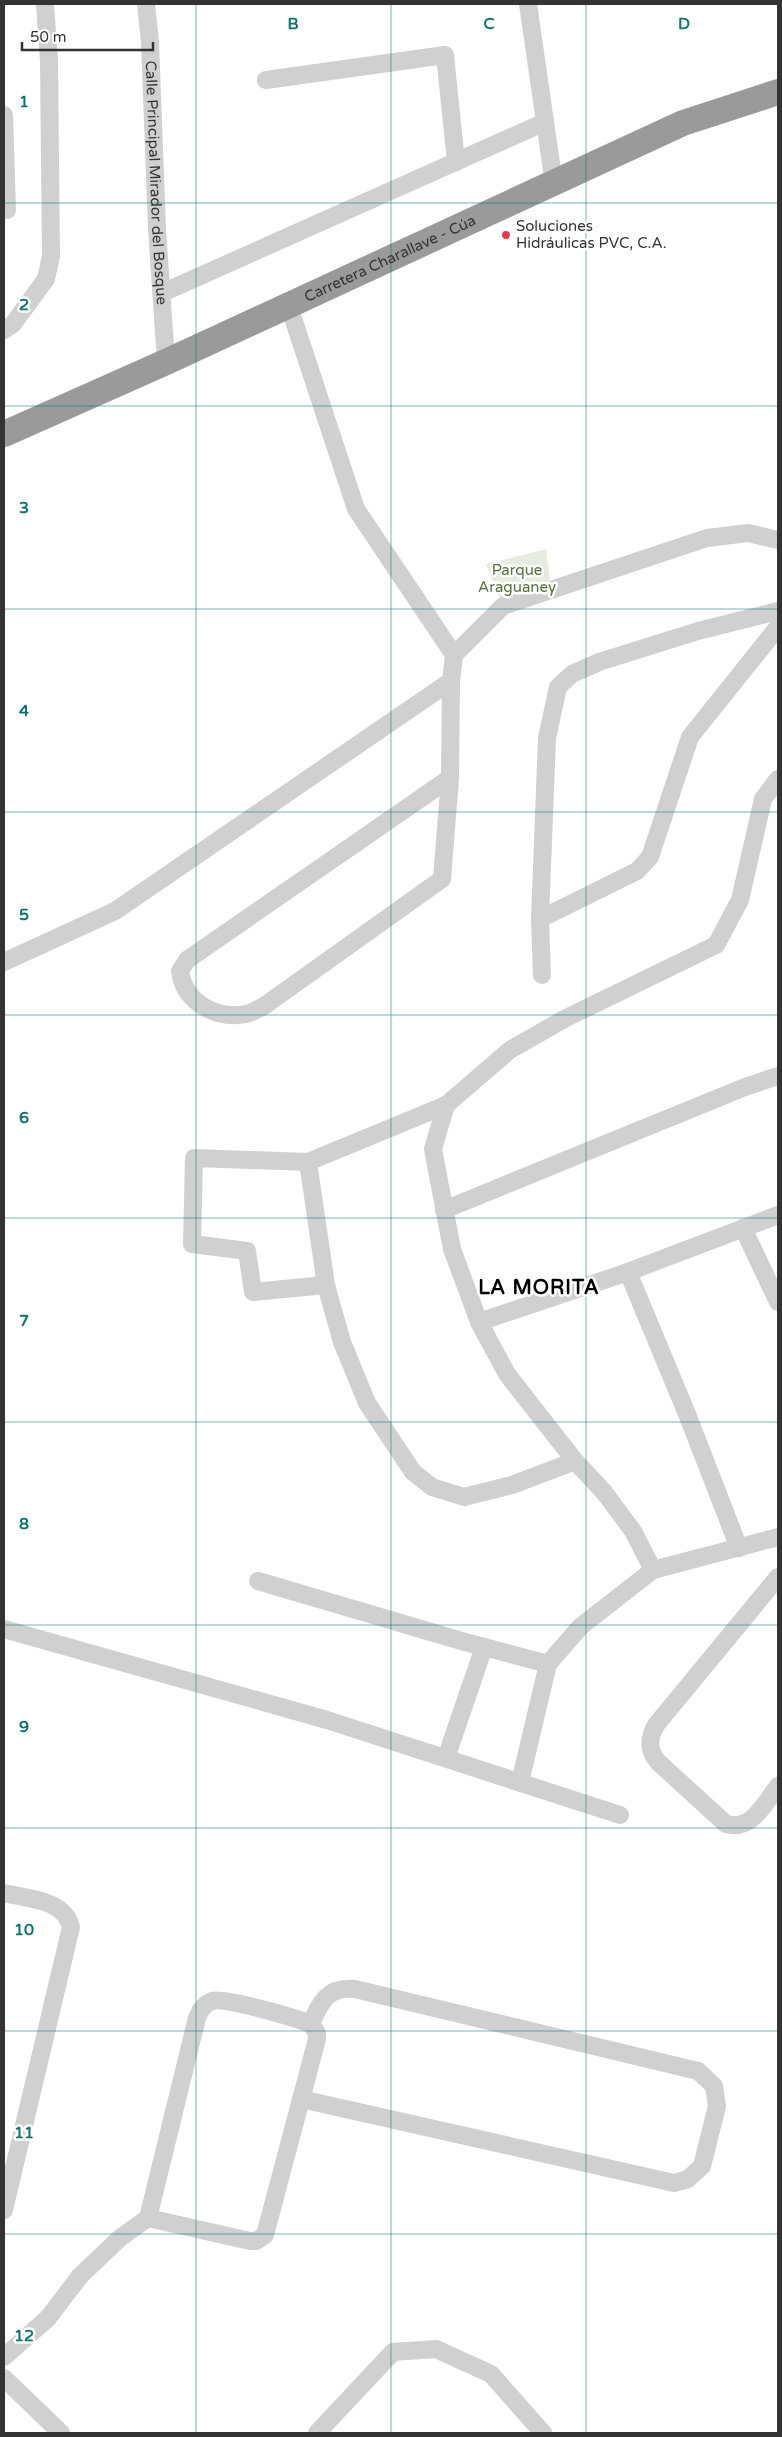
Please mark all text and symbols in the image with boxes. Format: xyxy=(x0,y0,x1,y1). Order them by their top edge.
text: B xyxy=(287,14,299,34)
text: C xyxy=(483,14,495,34)
text: D xyxy=(678,14,690,34)
scale bar xyxy=(22,20,154,52)
text: 50 m xyxy=(30,28,67,46)
street label: Calle Principal Mirador del Bosque xyxy=(142,60,171,305)
text: 1 xyxy=(19,92,29,112)
street label: Carretera Charallave - Cúa xyxy=(301,211,479,306)
place label: Soluciones Hidráulicas PVC, C.A. xyxy=(516,217,667,252)
marker: Soluciones Hidráulicas PVC, C.A. xyxy=(500,229,512,241)
text: 2 xyxy=(19,295,29,315)
text: 3 xyxy=(19,498,29,518)
park label: Parque Araguaney xyxy=(478,561,556,596)
text: 4 xyxy=(19,701,29,721)
text: 5 xyxy=(19,905,29,925)
text: 6 xyxy=(19,1108,29,1128)
district label: LA MORITA xyxy=(478,1276,600,1300)
text: 7 xyxy=(19,1311,29,1331)
text: 8 xyxy=(19,1514,29,1534)
text: 9 xyxy=(19,1717,29,1737)
text: 10 xyxy=(14,1920,34,1940)
text: 11 xyxy=(14,2123,34,2143)
text: 12 xyxy=(14,2326,34,2346)

